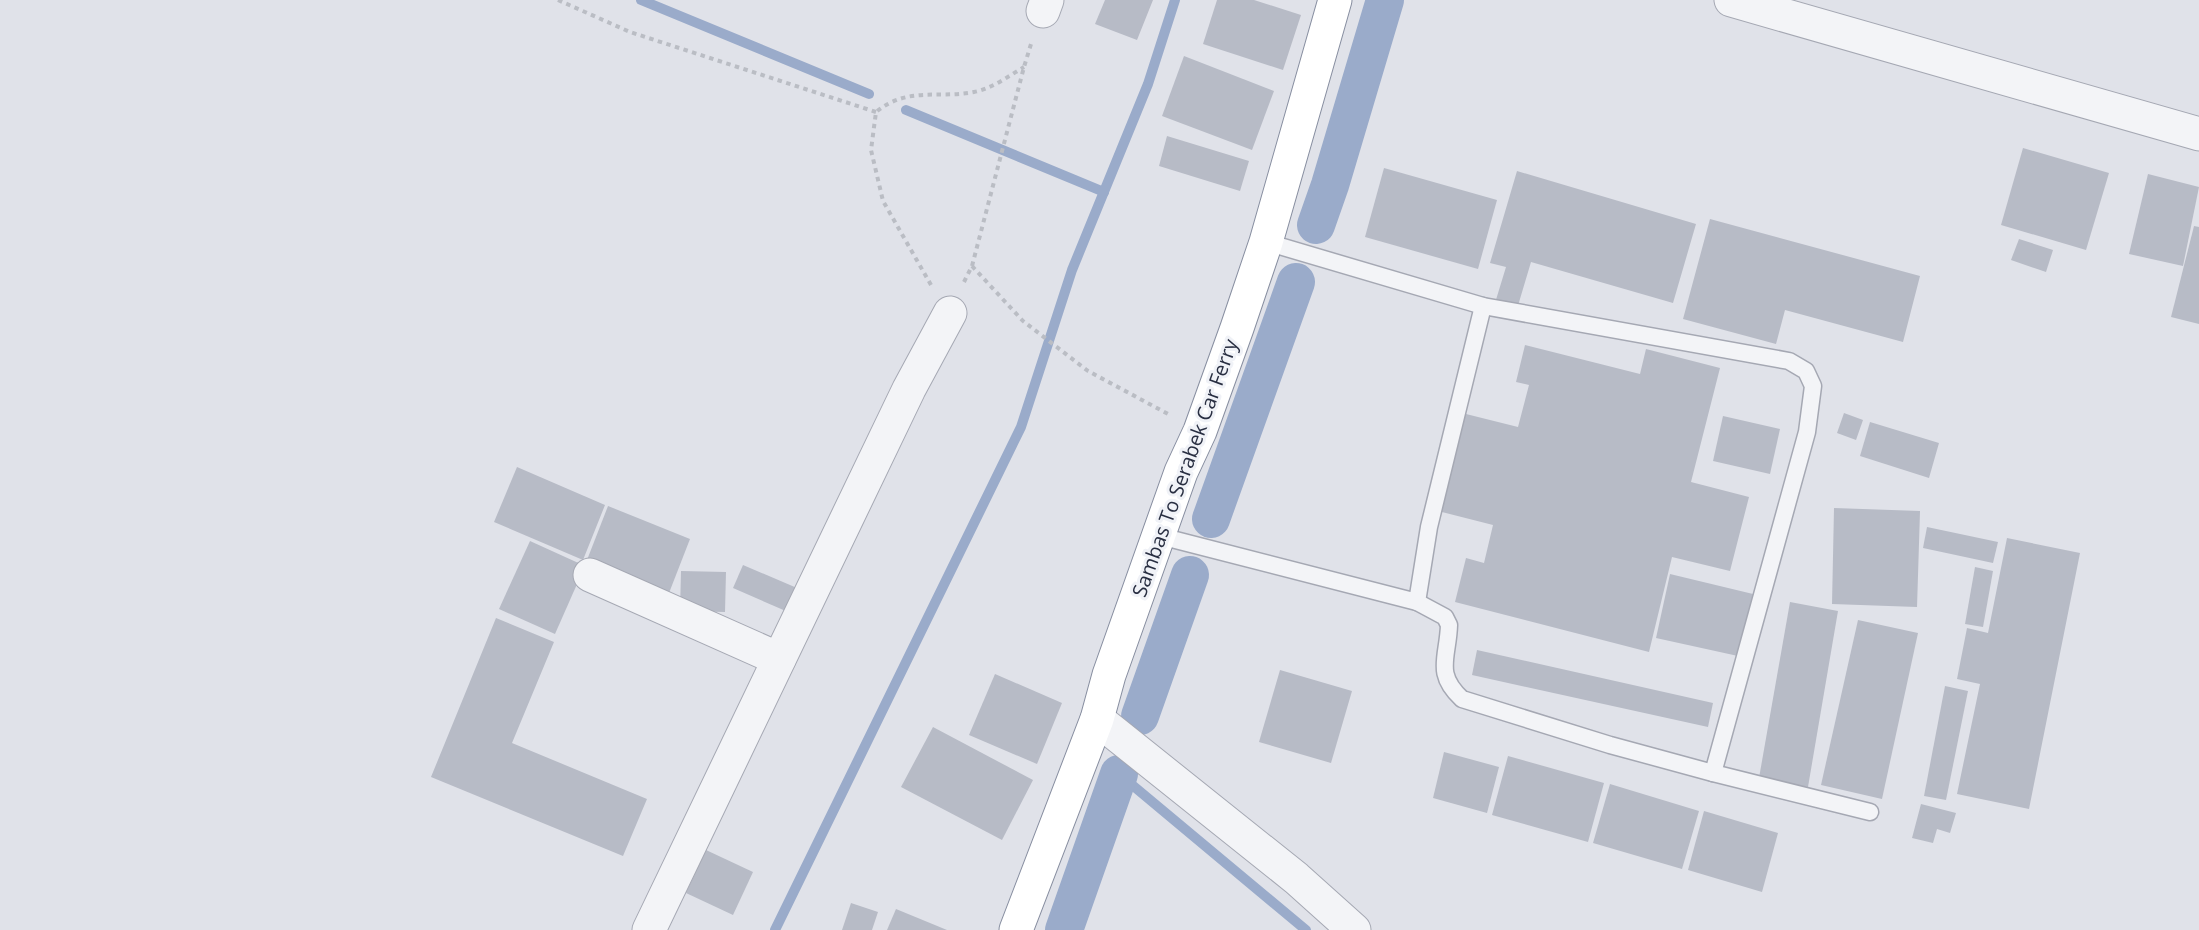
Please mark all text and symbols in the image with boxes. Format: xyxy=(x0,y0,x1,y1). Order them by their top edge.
street label: Sambas To Serabek Car Ferry xyxy=(1125,334,1244,601)

